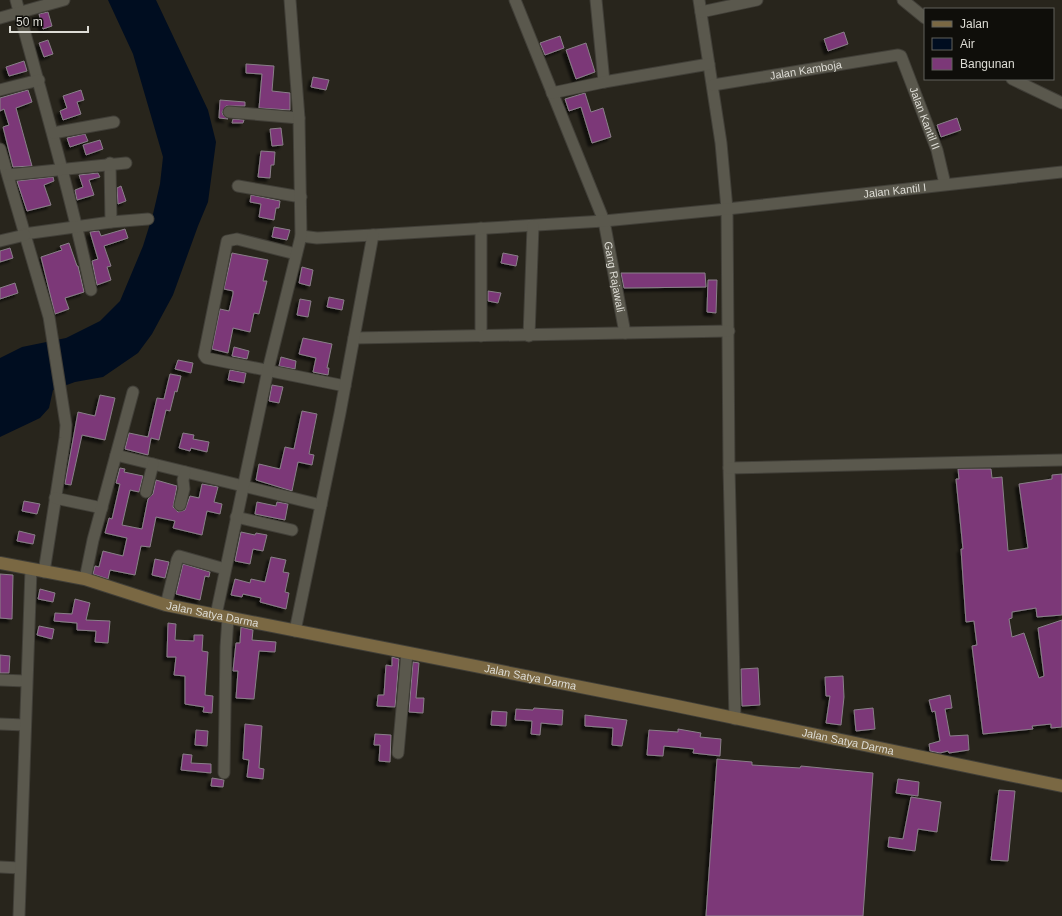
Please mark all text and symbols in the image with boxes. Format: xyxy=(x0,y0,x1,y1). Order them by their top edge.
scale bar xyxy=(10,8,88,34)
legend xyxy=(924,8,1054,80)
text: 50 m xyxy=(16,15,43,29)
text: Jalan xyxy=(960,17,989,31)
text: Air xyxy=(960,37,975,51)
text: Bangunan xyxy=(960,57,1015,71)
street label: Jalan Kamboja xyxy=(769,58,844,82)
street label: Jalan Kantil II xyxy=(907,85,942,151)
street label: Jalan Kantil I xyxy=(863,181,927,200)
street label: Gang Rajawali xyxy=(602,240,627,313)
street label: Jalan Satya Darma xyxy=(165,599,260,629)
street label: Jalan Satya Darma xyxy=(483,662,578,692)
street label: Jalan Satya Darma xyxy=(801,726,896,757)

